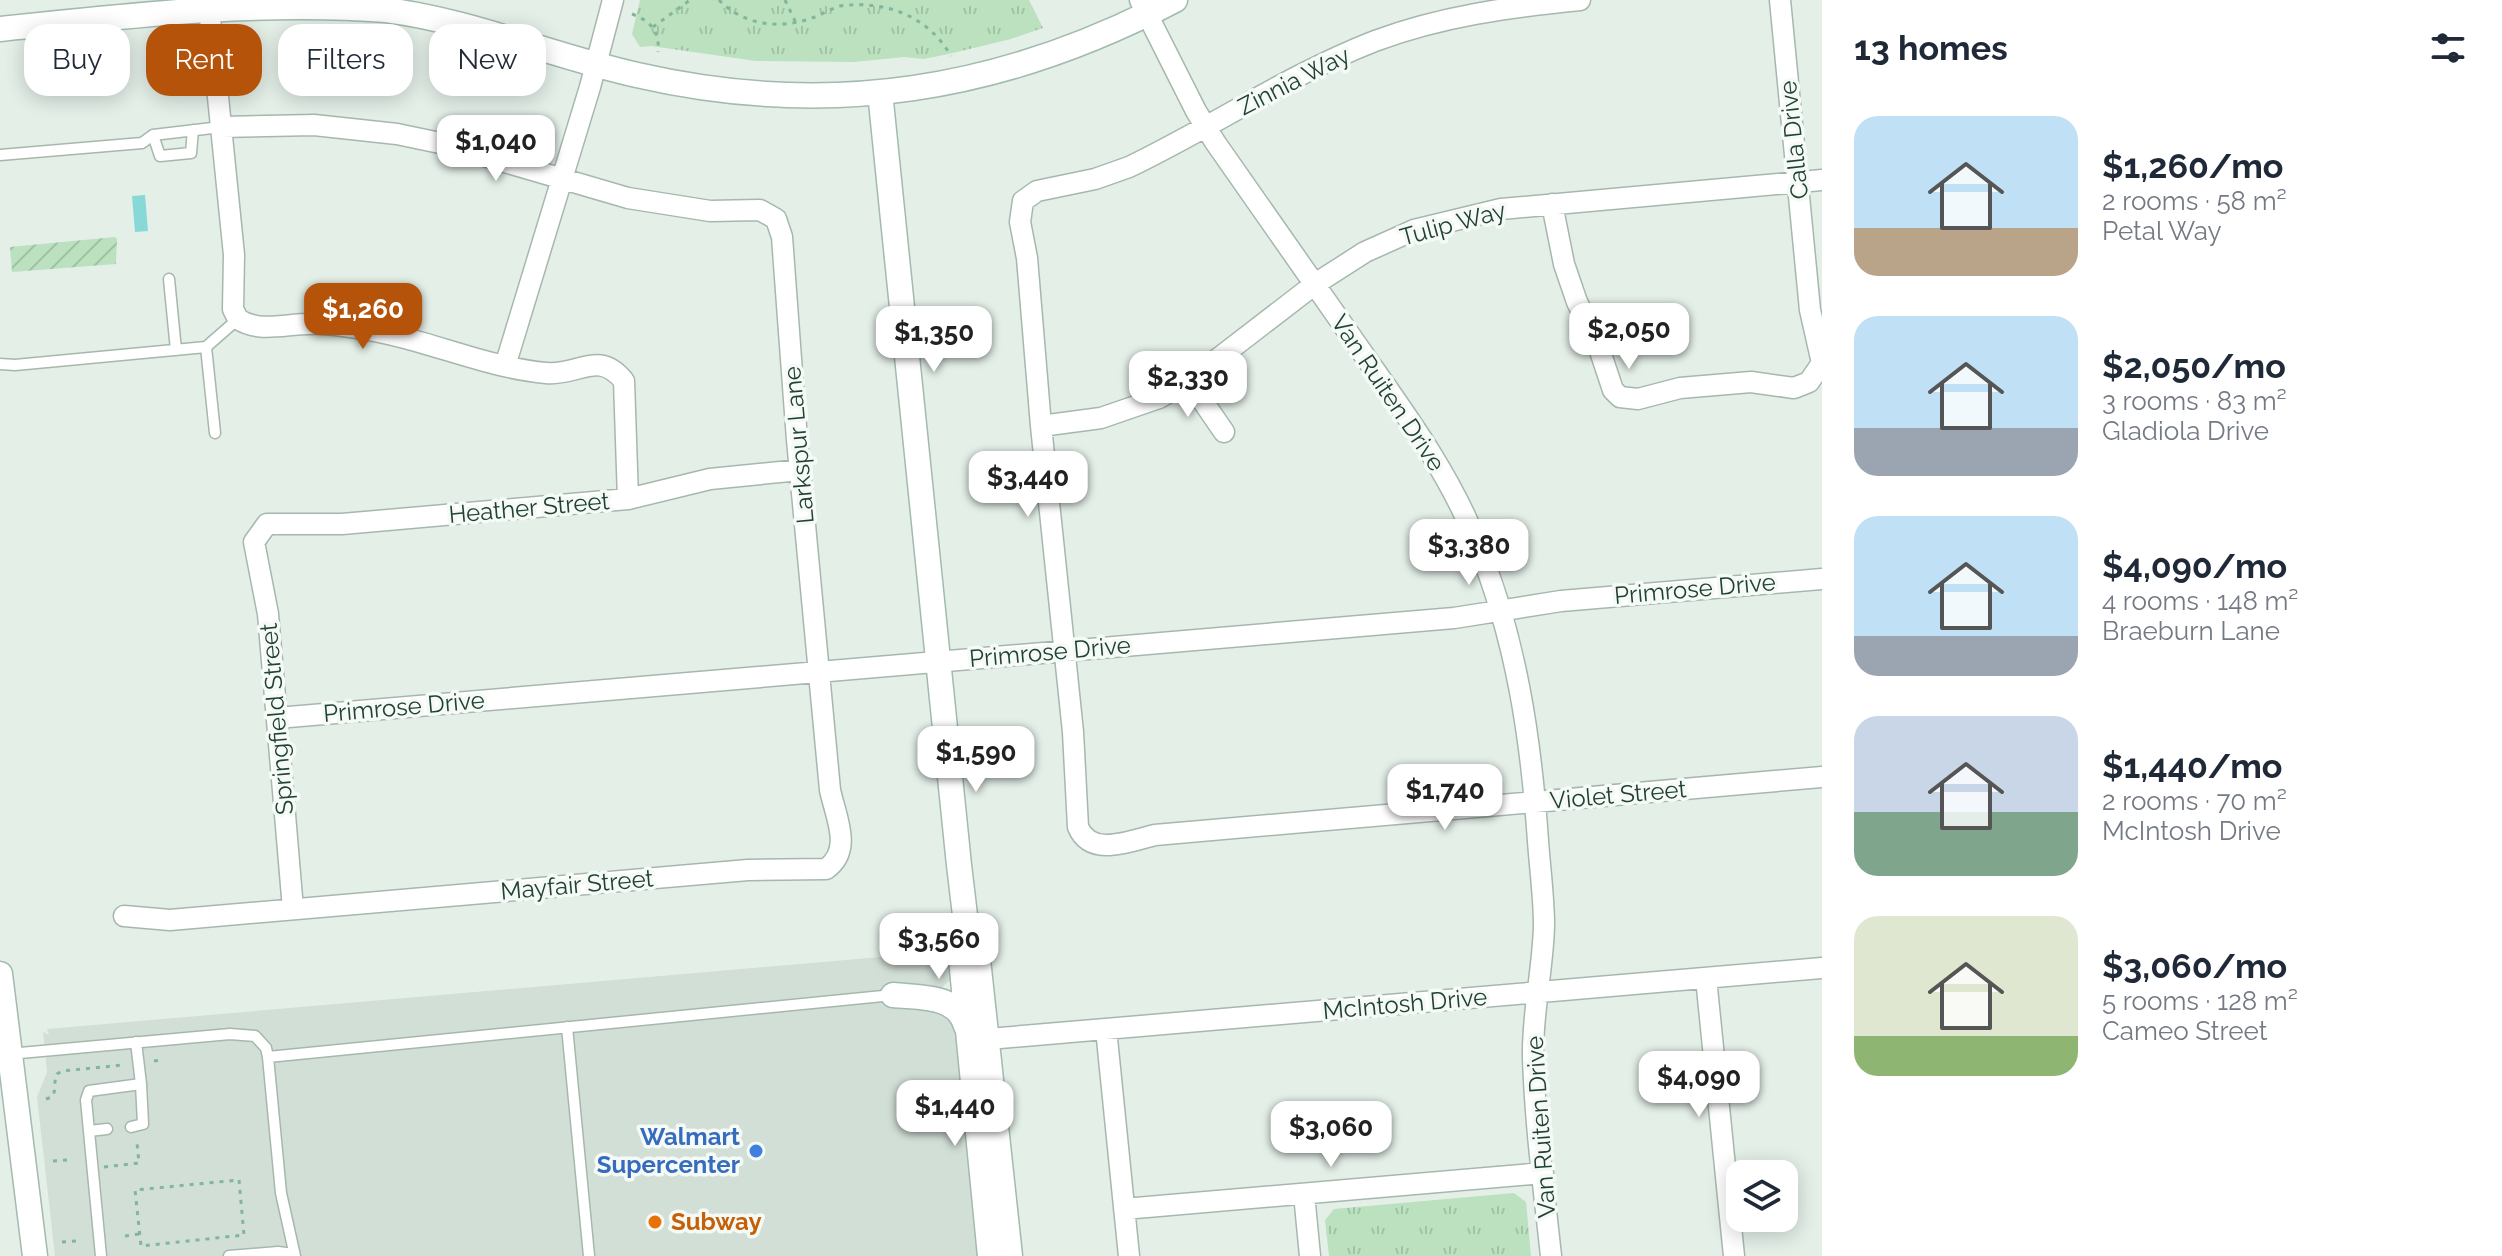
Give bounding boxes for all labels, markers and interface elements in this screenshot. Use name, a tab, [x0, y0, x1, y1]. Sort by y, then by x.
chip: Buy	[24, 24, 130, 96]
chip: Rent	[146, 24, 262, 96]
chip: Filters	[278, 24, 413, 96]
chip: New	[429, 24, 546, 96]
icon: filters	[2426, 26, 2470, 70]
text: 13 homes	[1854, 28, 2008, 68]
street label: Zinnia Way	[1233, 40, 1354, 121]
street label: Calla Drive	[1773, 79, 1814, 201]
pin: $1,040	[431, 115, 561, 183]
text: $1,040	[455, 126, 537, 156]
text: $1,260/mo	[2102, 146, 2283, 186]
icon: home	[1918, 148, 2014, 244]
text: 2 rooms · 58 m²	[2102, 186, 2287, 216]
street label: Tulip Way	[1397, 195, 1509, 252]
text: Petal Way	[2102, 216, 2222, 246]
pin: $1,260	[298, 283, 428, 351]
text: $1,260	[322, 294, 404, 324]
pin: $2,050	[1564, 303, 1694, 371]
pin: $1,350	[869, 306, 999, 374]
street label: Van Ruiten Drive	[1325, 309, 1451, 476]
text: $2,050	[1587, 314, 1671, 344]
text: $1,350	[894, 317, 974, 347]
text: $2,050/mo	[2102, 346, 2286, 386]
icon: home	[1918, 348, 2014, 444]
pin: $2,330	[1123, 351, 1253, 419]
text: $2,330	[1147, 362, 1229, 392]
street label: Larkspur Lane	[777, 365, 820, 525]
text: 3 rooms · 83 m²	[2102, 386, 2287, 416]
text: Gladiola Drive	[2102, 416, 2269, 446]
pin: $3,440	[963, 451, 1093, 519]
text: $3,440	[987, 462, 1069, 492]
street label: Heather Street	[447, 486, 611, 529]
pin: $3,380	[1404, 519, 1534, 587]
text: $3,380	[1427, 530, 1511, 560]
text: $4,090/mo	[2102, 546, 2287, 586]
icon: home	[1918, 548, 2014, 644]
street label: Primrose Drive	[1613, 567, 1777, 610]
text: 4 rooms · 148 m²	[2102, 586, 2298, 616]
text: Braeburn Lane	[2102, 616, 2280, 646]
street label: Springfield Street	[254, 622, 299, 816]
street label: Primrose Drive	[968, 630, 1132, 673]
street label: Primrose Drive	[322, 685, 486, 728]
pin: $1,590	[911, 726, 1041, 794]
text: $1,590	[935, 737, 1017, 767]
text: $1,440/mo	[2102, 746, 2282, 786]
icon: home	[1918, 748, 2014, 844]
pin: $1,740	[1380, 764, 1510, 832]
street label: Violet Street	[1548, 774, 1687, 815]
text: $1,740	[1405, 775, 1485, 805]
text: 2 rooms · 70 m²	[2102, 786, 2287, 816]
text: McIntosh Drive	[2102, 816, 2281, 846]
street label: Mayfair Street	[499, 863, 655, 906]
pin: $3,560	[874, 913, 1004, 981]
text: $3,560	[897, 924, 981, 954]
text: $3,060/mo	[2102, 946, 2287, 986]
icon: home	[1918, 948, 2014, 1044]
street label: McIntosh Drive	[1322, 982, 1488, 1025]
text: 5 rooms · 128 m²	[2102, 986, 2298, 1016]
text: Cameo Street	[2102, 1016, 2267, 1046]
street label: Van Ruiten Drive	[1520, 1035, 1561, 1219]
pin: $4,090	[1634, 1051, 1764, 1119]
text: $4,090	[1657, 1062, 1741, 1092]
pin: $1,440	[890, 1080, 1020, 1148]
text: $1,440	[914, 1091, 996, 1121]
pin: $3,060	[1266, 1101, 1396, 1169]
text: $3,060	[1289, 1112, 1373, 1142]
place label: Walmart Supercenter	[597, 1122, 740, 1179]
marker: Walmart Supercenter	[747, 1142, 765, 1160]
map controls	[1726, 1160, 1798, 1232]
button: layers	[1726, 1160, 1798, 1232]
place label: Subway	[671, 1207, 762, 1236]
marker: Subway	[646, 1213, 664, 1231]

